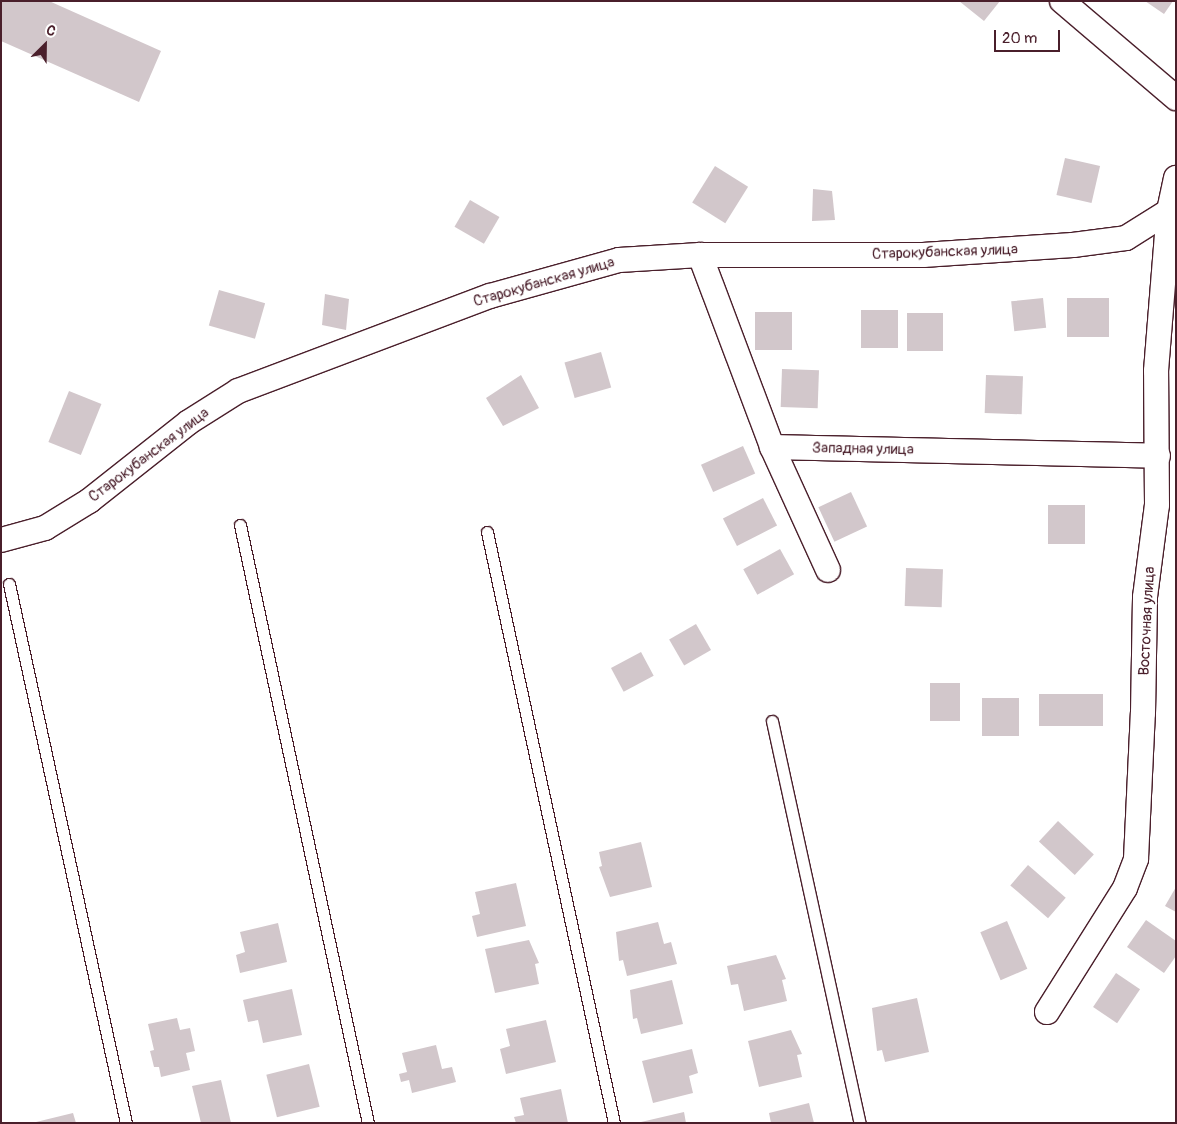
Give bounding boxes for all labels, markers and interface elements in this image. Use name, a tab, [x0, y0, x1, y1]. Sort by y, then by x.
north arrow	[20, 20, 70, 70]
scale bar	[997, 20, 1063, 52]
text: С	[44, 21, 58, 40]
text: 20 m	[1002, 29, 1037, 48]
street label: Старокубанская улица	[872, 240, 1018, 264]
street label: Старокубанская улица	[471, 253, 617, 311]
street label: Старокубанская улица	[85, 404, 213, 506]
street label: Западная улица	[812, 439, 914, 459]
street label: Восточная улица	[1135, 566, 1159, 676]

